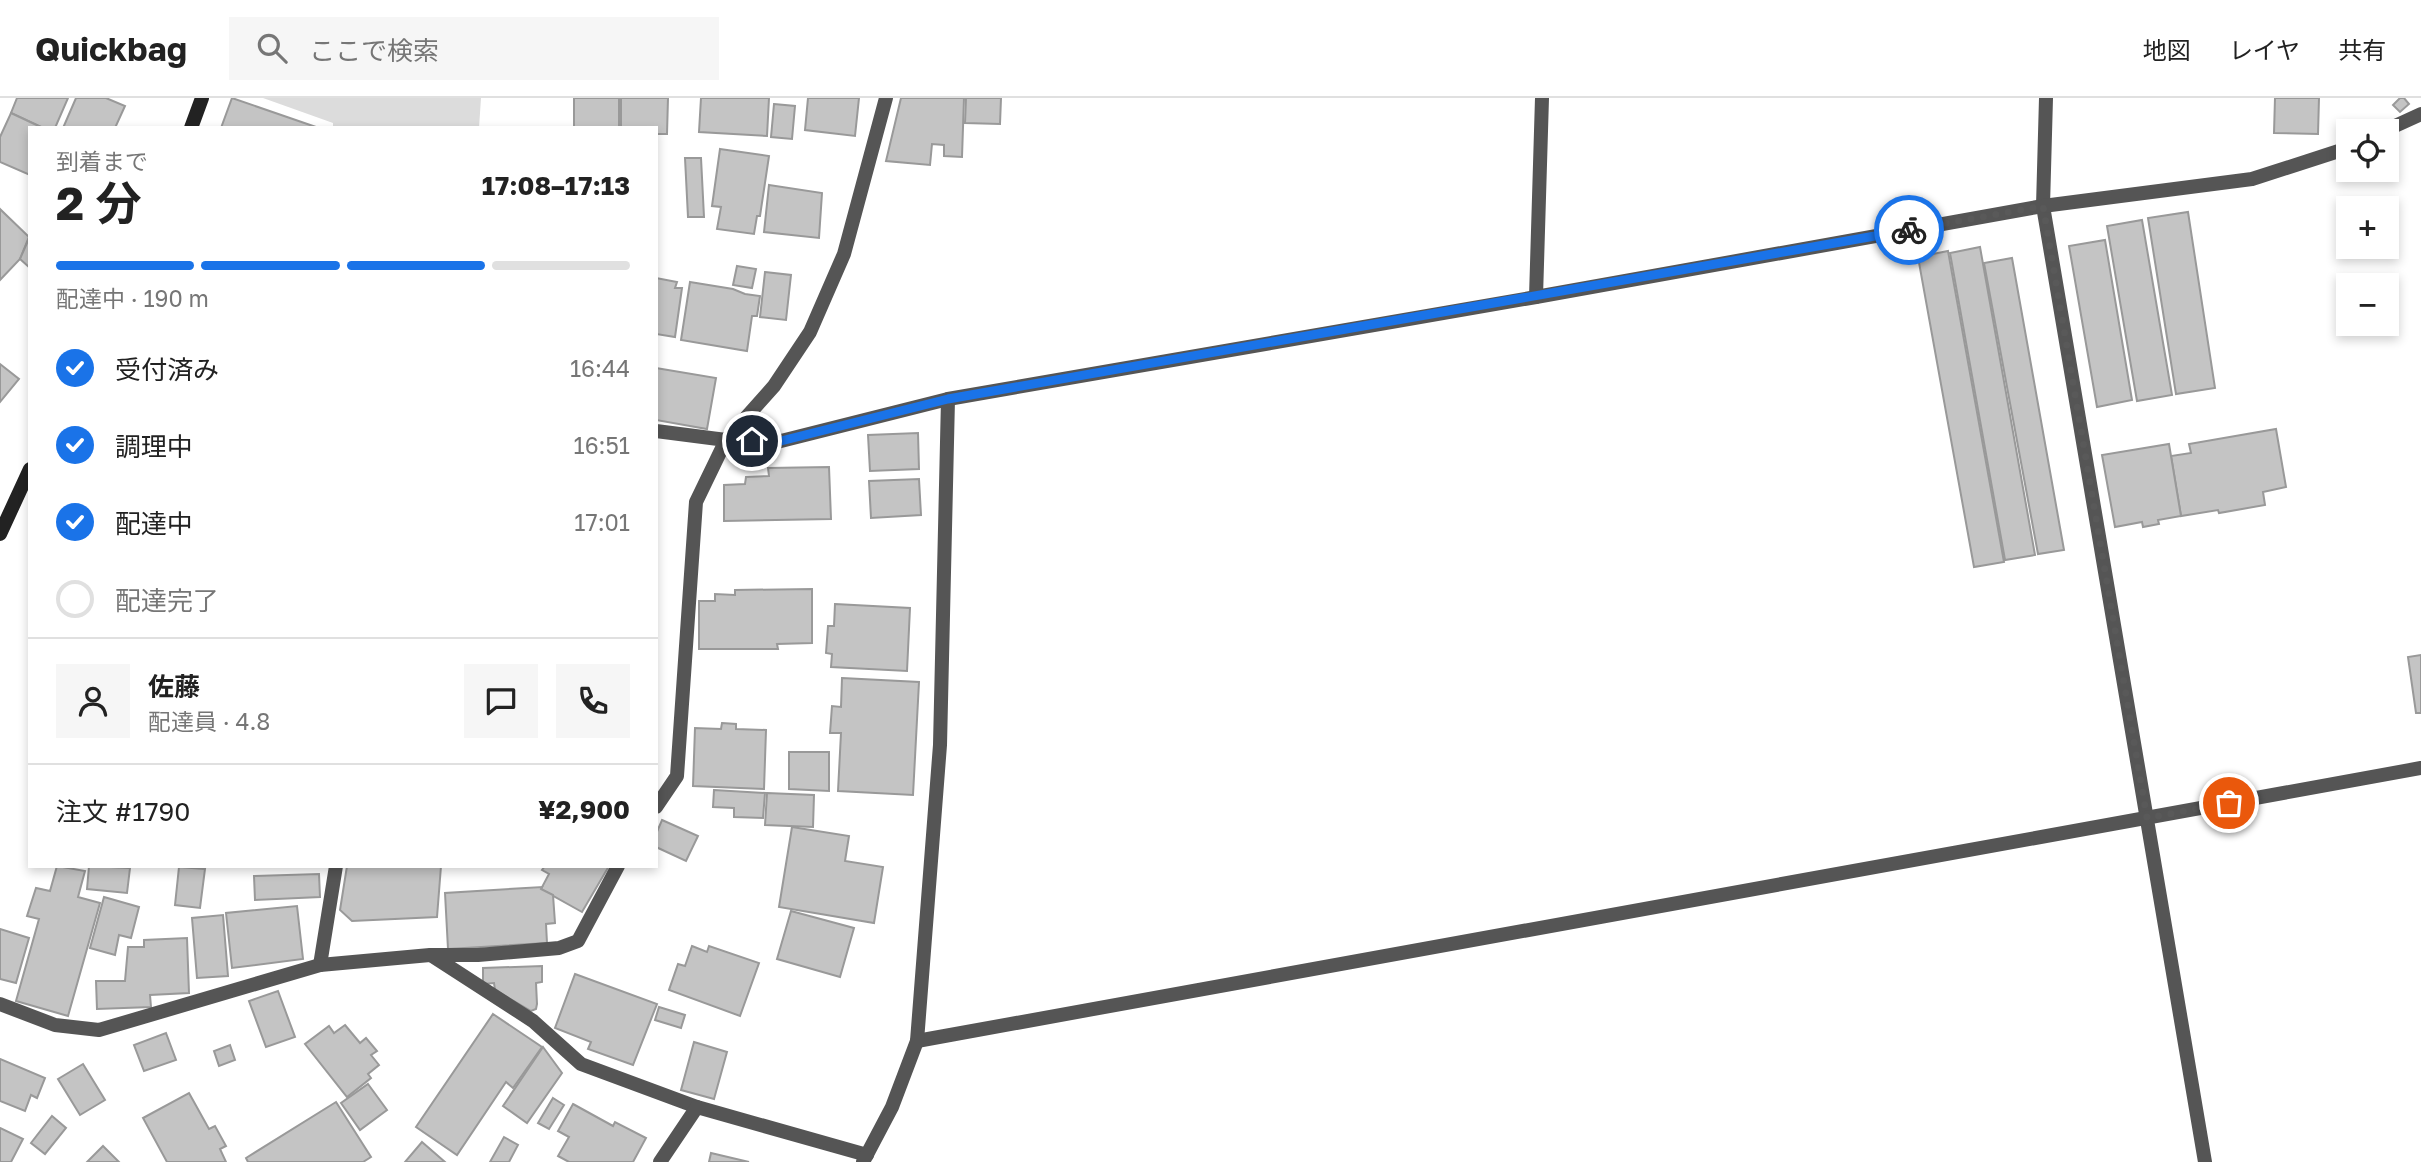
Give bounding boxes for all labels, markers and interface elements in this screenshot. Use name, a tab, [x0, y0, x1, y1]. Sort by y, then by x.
search box	[229, 17, 719, 80]
text: Quickbag	[35, 29, 187, 68]
icon: search	[253, 29, 291, 67]
text: ここで検索	[309, 35, 439, 66]
text: 地図	[2143, 35, 2191, 64]
text: レイヤ	[2229, 35, 2300, 64]
text: 共有	[2338, 35, 2386, 64]
map controls	[2336, 119, 2399, 336]
button: locate	[2336, 119, 2399, 182]
text: 到着まで	[56, 147, 148, 175]
text: 17:08–17:13	[482, 170, 630, 201]
text: 2 分	[56, 175, 142, 230]
courier	[1874, 195, 1944, 265]
button: +	[2336, 196, 2399, 259]
icon: bike	[1890, 211, 1928, 249]
button: −	[2336, 273, 2399, 336]
text: 配達中 · 190 m	[56, 284, 209, 312]
icon: check	[56, 349, 94, 387]
text: 受付済み	[115, 354, 219, 385]
text: 16:44	[570, 354, 630, 382]
pin	[722, 411, 782, 471]
icon: home	[733, 422, 771, 460]
icon: check	[56, 426, 94, 464]
text: 調理中	[115, 431, 193, 462]
text: 16:51	[574, 431, 630, 459]
icon: check	[56, 503, 94, 541]
text: 配達中	[115, 508, 193, 539]
text: 17:01	[574, 508, 630, 536]
text: 配達完了	[115, 585, 219, 616]
button: person	[56, 664, 130, 738]
button: chat	[464, 664, 538, 738]
button: phone	[556, 664, 630, 738]
text: 佐藤	[148, 671, 200, 702]
text: 配達員 · 4.8	[148, 707, 270, 735]
pin	[2199, 773, 2259, 833]
icon: bag	[2210, 784, 2248, 822]
text: ¥2,900	[538, 794, 630, 825]
text: 注文 #1790	[56, 796, 190, 827]

